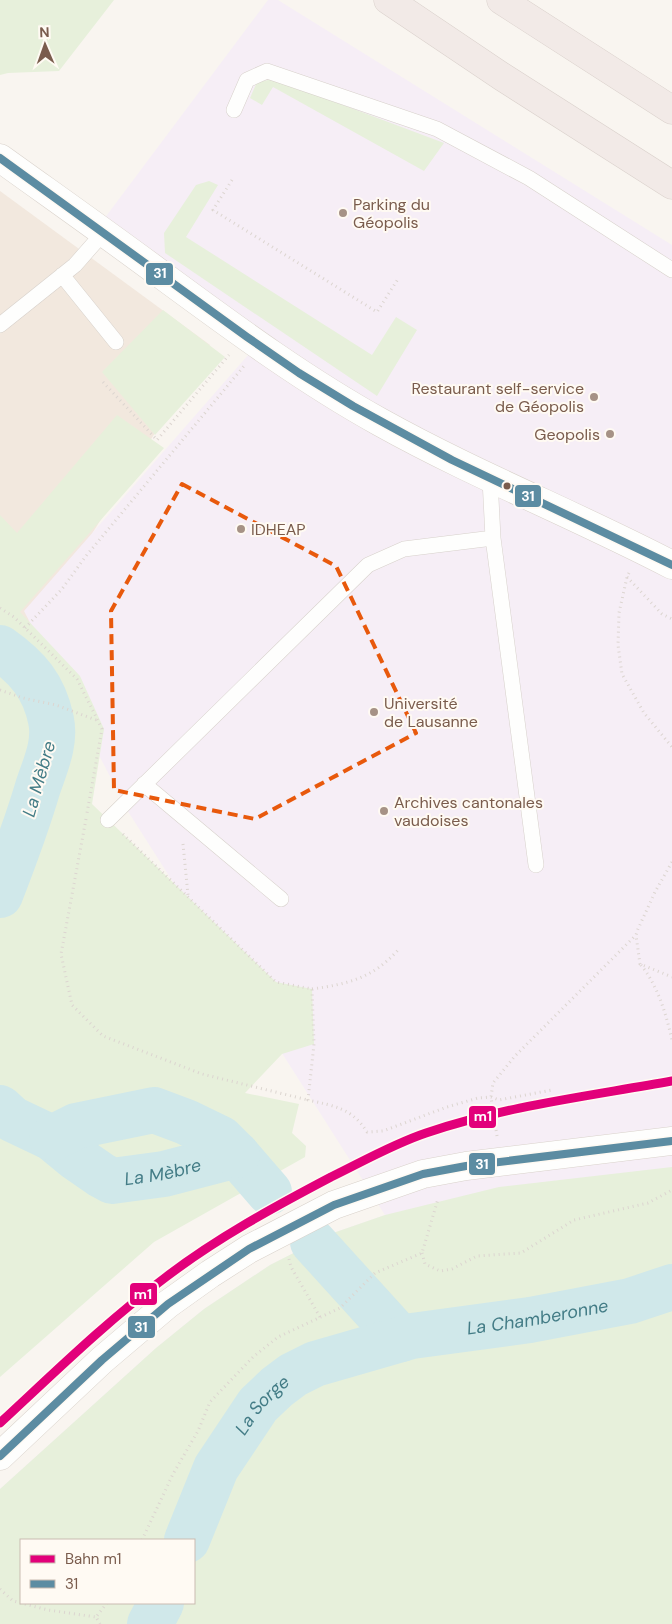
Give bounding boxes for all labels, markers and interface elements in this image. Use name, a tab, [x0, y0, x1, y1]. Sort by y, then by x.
north arrow	[20, 20, 70, 70]
text: N	[39, 23, 50, 41]
place label: Parking du Géopolis	[353, 194, 430, 233]
marker: Parking du Géopolis	[337, 207, 349, 219]
line badge: 31	[145, 262, 174, 286]
text: 31	[153, 264, 167, 282]
place label: Restaurant self-service de Géopolis	[411, 378, 584, 417]
marker: Restaurant self-service de Géopolis	[588, 391, 600, 403]
place label: Geopolis	[534, 424, 600, 445]
marker: Geopolis	[604, 428, 616, 440]
unlabelled marker	[502, 481, 512, 491]
line badge: 31	[514, 484, 542, 508]
text: 31	[521, 487, 535, 505]
place label: IDHEAP	[251, 519, 306, 540]
marker: IDHEAP	[235, 523, 247, 535]
place label: Université de Lausanne	[384, 693, 478, 732]
marker: Université de Lausanne	[368, 706, 380, 718]
water label: La Mèbre	[17, 738, 61, 820]
place label: Archives cantonales vaudoises	[394, 792, 543, 831]
marker: Archives cantonales vaudoises	[378, 805, 390, 817]
line badge: m1	[468, 1105, 497, 1129]
text: m1	[474, 1107, 492, 1125]
line badge: 31	[468, 1152, 496, 1176]
water label: La Mèbre	[123, 1153, 204, 1191]
text: 31	[475, 1155, 489, 1173]
line badge: m1	[129, 1282, 158, 1306]
text: m1	[134, 1285, 152, 1303]
water label: La Chamberonne	[465, 1293, 610, 1340]
line badge: 31	[127, 1315, 156, 1339]
text: 31	[134, 1318, 148, 1336]
water label: La Sorge	[229, 1370, 294, 1440]
legend	[20, 1539, 195, 1604]
text: Bahn m1	[65, 1549, 121, 1569]
text: 31	[65, 1574, 78, 1594]

